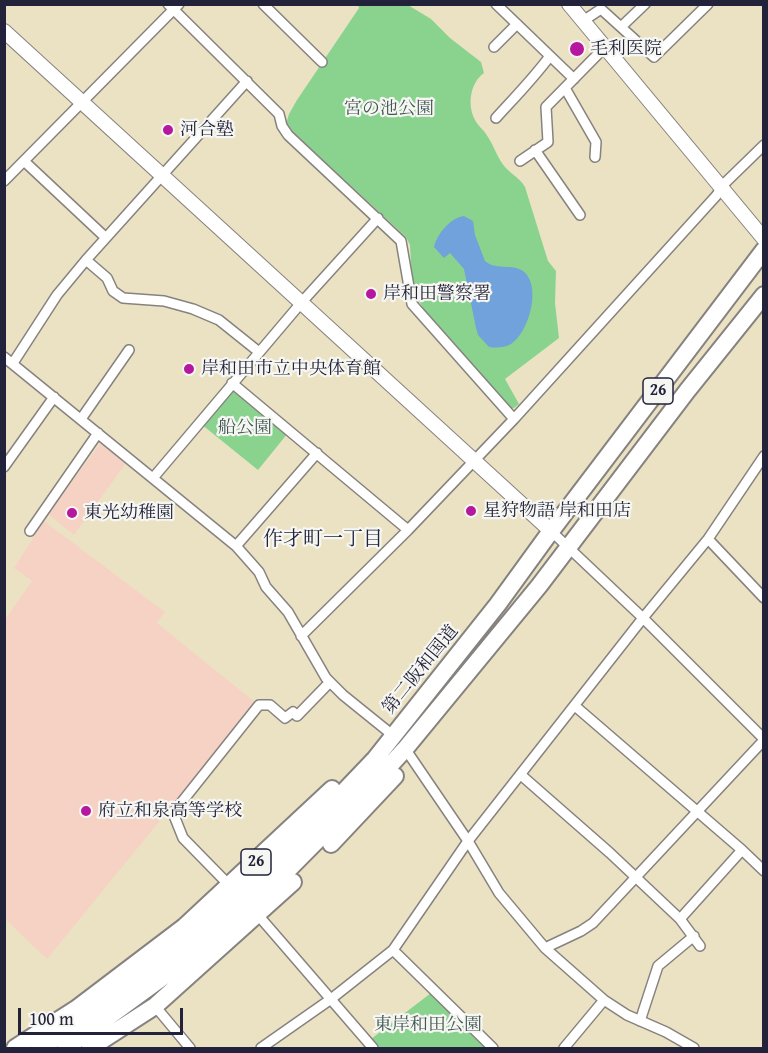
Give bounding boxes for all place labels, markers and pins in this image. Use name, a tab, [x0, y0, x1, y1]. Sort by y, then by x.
place label: 毛利医院	[590, 38, 662, 60]
marker: 毛利医院	[568, 40, 586, 58]
place label: 河合塾	[180, 119, 234, 141]
marker: 河合塾	[161, 123, 175, 137]
place label: 岸和田警察署	[383, 283, 491, 305]
marker: 岸和田警察署	[364, 287, 378, 301]
place label: 岸和田市立中央体育館	[201, 358, 381, 380]
marker: 岸和田市立中央体育館	[182, 362, 196, 376]
place label: 星狩物語 岸和田店	[483, 500, 631, 522]
place label: 東光幼稚園	[84, 502, 174, 524]
marker: 星狩物語 岸和田店	[464, 504, 478, 518]
marker: 東光幼稚園	[65, 506, 79, 520]
place label: 府立和泉高等学校	[98, 800, 242, 822]
marker: 府立和泉高等学校	[79, 804, 93, 818]

